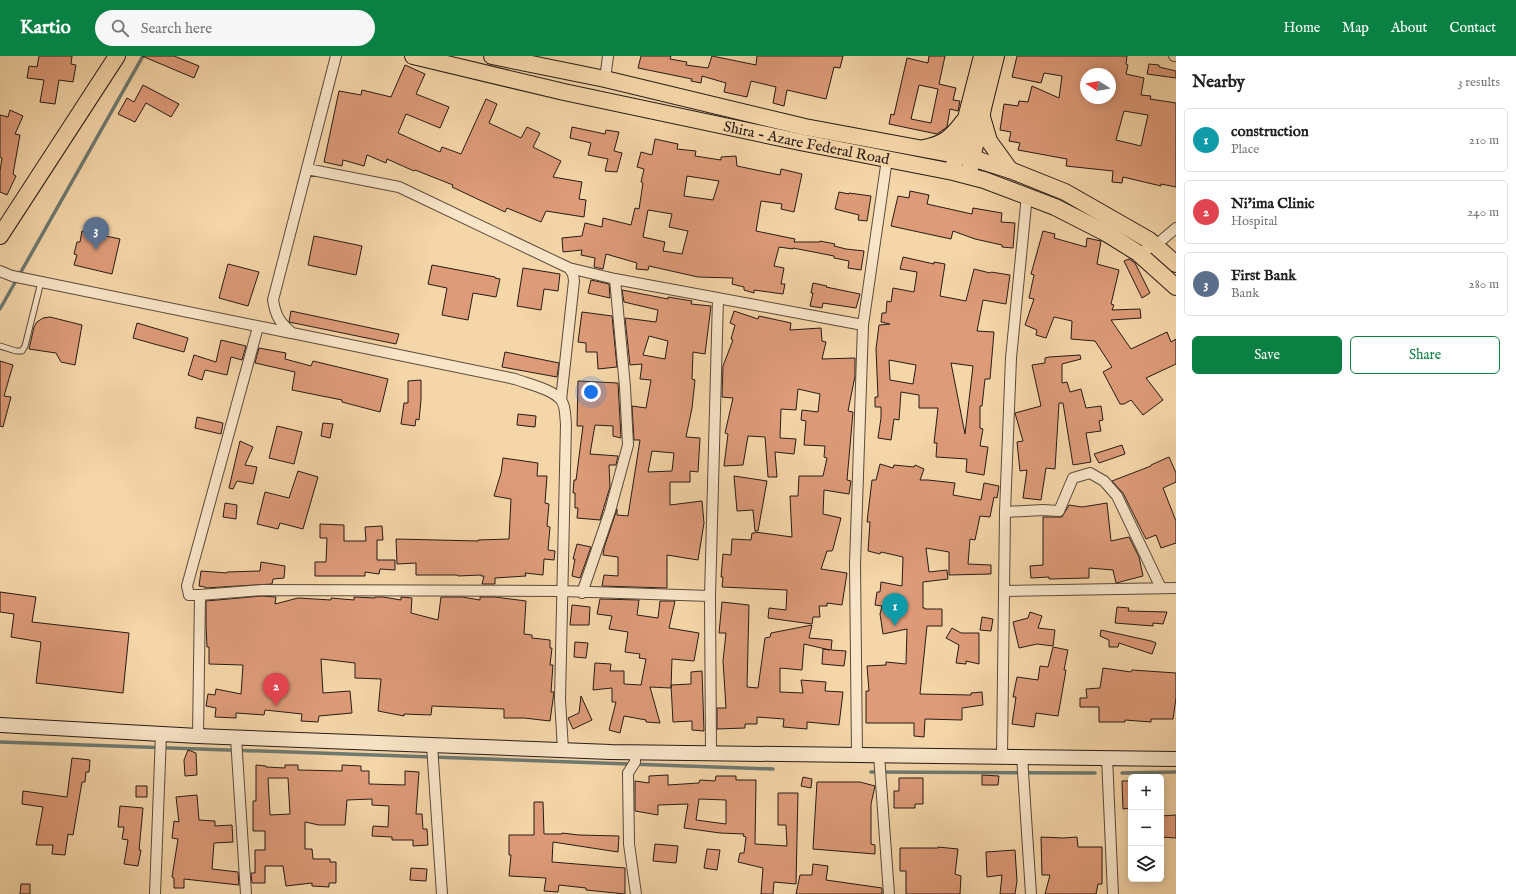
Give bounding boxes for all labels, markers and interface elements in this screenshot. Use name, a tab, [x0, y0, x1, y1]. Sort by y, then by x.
search box	[95, 10, 375, 46]
text: Kartio	[20, 16, 71, 40]
icon: search	[109, 17, 131, 39]
text: Search here	[141, 19, 212, 38]
text: Home	[1284, 19, 1320, 37]
text: Map	[1342, 19, 1369, 37]
text: About	[1391, 19, 1427, 37]
text: Contact	[1449, 19, 1496, 37]
north arrow	[1080, 68, 1116, 104]
text: Nearby	[1192, 72, 1245, 93]
text: 3 results	[1458, 74, 1500, 91]
street label: Shira - Azare Federal Road	[722, 117, 892, 169]
text: construction	[1231, 122, 1309, 141]
text: 1	[1204, 132, 1208, 149]
text: 210 m	[1469, 132, 1499, 149]
text: Place	[1231, 141, 1259, 158]
text: Ni'ima Clinic	[1231, 194, 1315, 213]
text: 2	[1203, 204, 1209, 221]
text: 240 m	[1467, 204, 1499, 221]
text: Hospital	[1231, 213, 1278, 230]
pin: 3	[83, 217, 109, 250]
text: First Bank	[1231, 266, 1296, 285]
text: 3	[1204, 276, 1208, 293]
text: 280 m	[1469, 276, 1499, 293]
text: Bank	[1231, 285, 1259, 302]
button: Save	[1192, 336, 1342, 374]
button: Share	[1350, 336, 1500, 374]
your location	[581, 382, 601, 402]
pin: 1	[882, 593, 908, 626]
pin: 2	[263, 673, 289, 706]
map controls	[1128, 774, 1164, 882]
button: +	[1128, 774, 1164, 810]
button: −	[1128, 810, 1164, 846]
button: layers	[1128, 846, 1164, 882]

